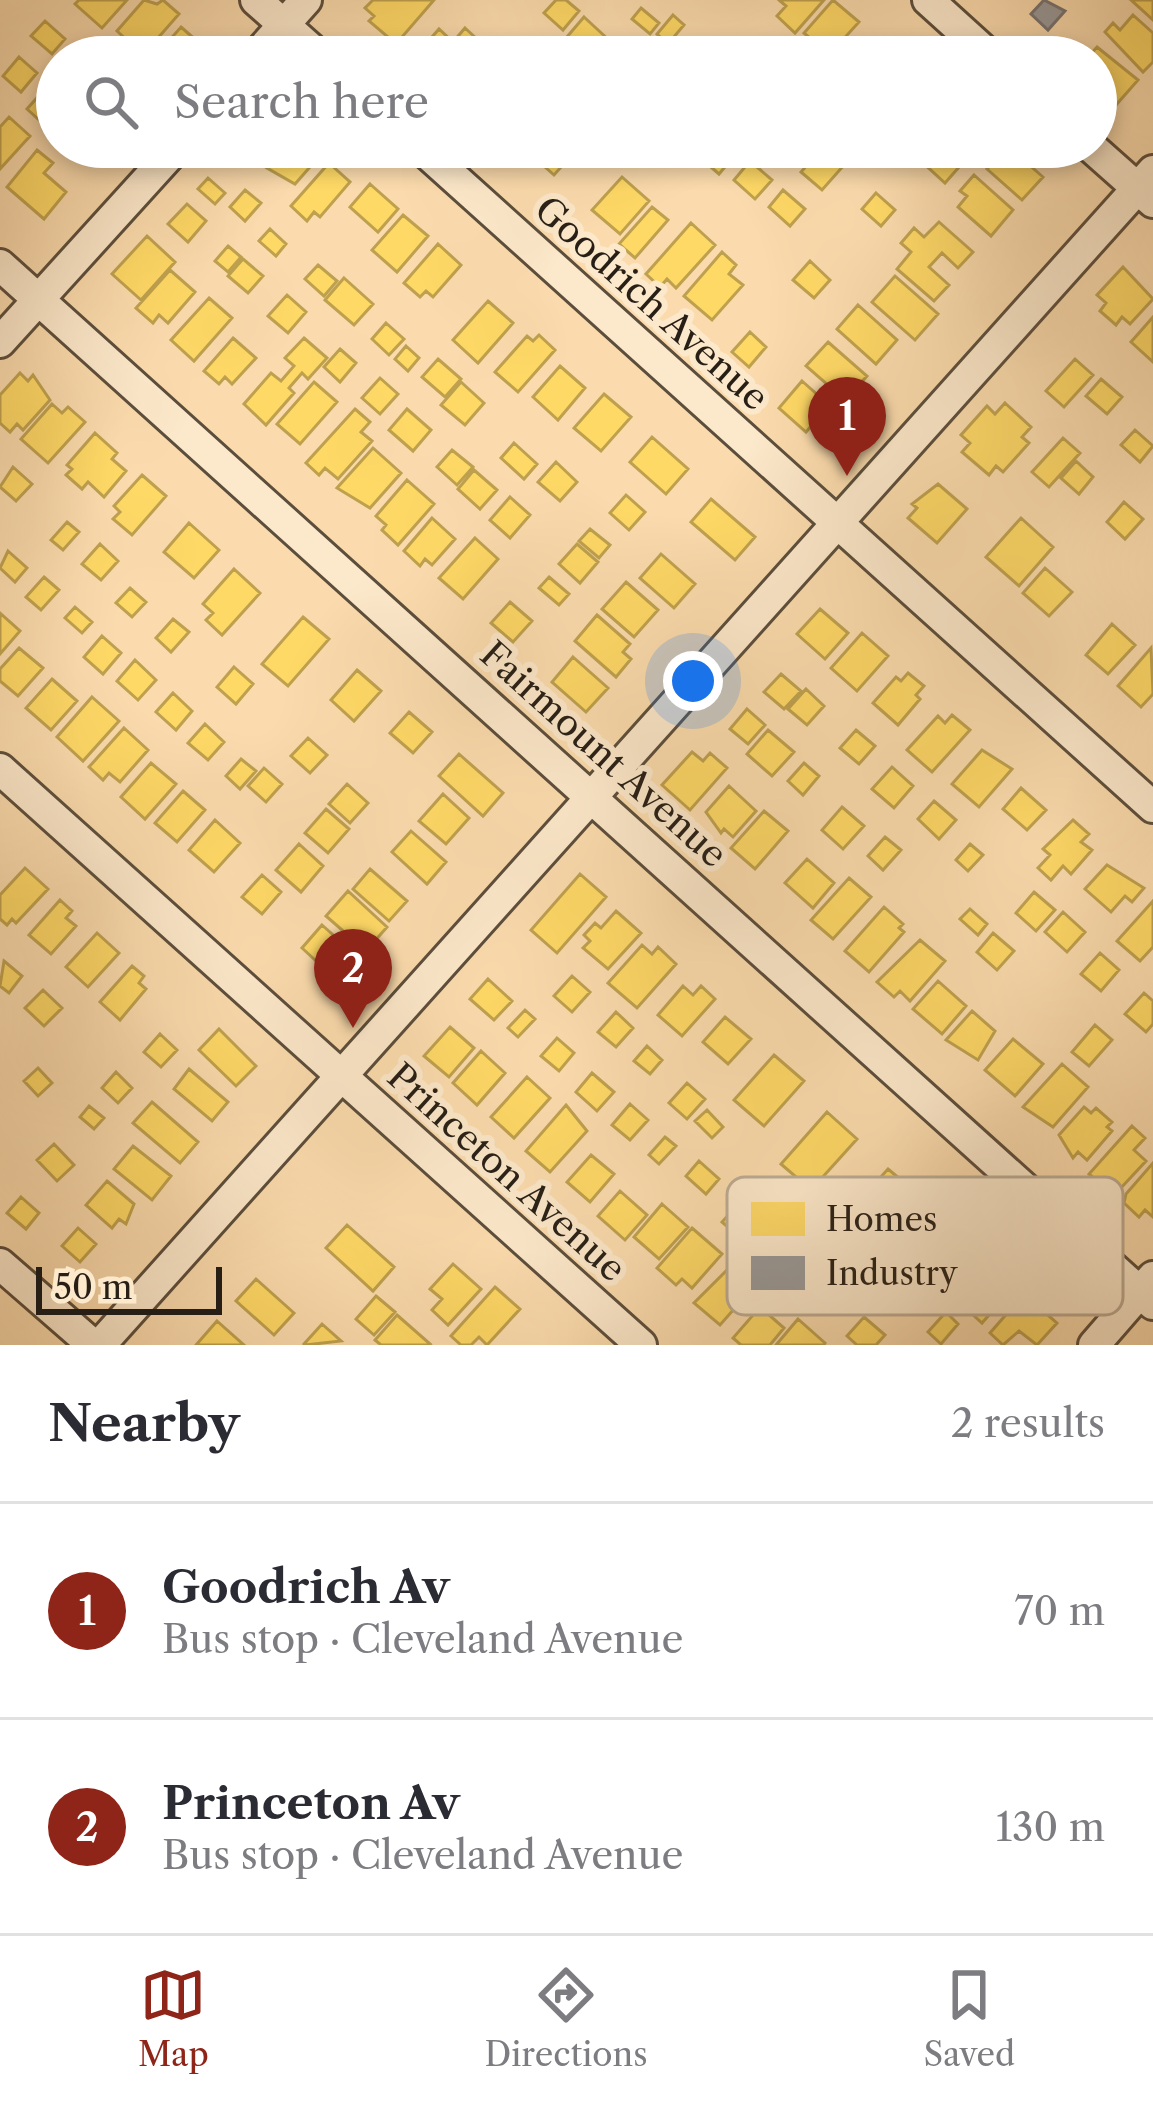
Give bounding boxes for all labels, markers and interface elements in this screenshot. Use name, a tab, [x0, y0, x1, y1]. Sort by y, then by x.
search box	[36, 36, 1117, 168]
icon: search	[78, 69, 144, 135]
text: Search here	[174, 74, 429, 130]
street label: Goodrich Avenue	[526, 187, 778, 419]
pin: 1	[808, 377, 886, 476]
street label: Fairmount Avenue	[472, 632, 736, 876]
your location	[663, 651, 723, 711]
pin: 2	[314, 929, 392, 1028]
street label: Princeton Avenue	[379, 1054, 635, 1290]
legend	[727, 1177, 1123, 1315]
text: Homes	[826, 1199, 937, 1240]
text: Industry	[826, 1253, 958, 1294]
scale bar	[36, 1261, 222, 1314]
text: 50 m	[54, 1267, 132, 1308]
text: Nearby	[48, 1392, 240, 1454]
text: 2 results	[951, 1399, 1105, 1447]
text: Goodrich Av	[162, 1559, 450, 1615]
text: 1	[78, 1587, 96, 1635]
text: 70 m	[1014, 1587, 1105, 1635]
text: Bus stop · Cleveland Avenue	[162, 1615, 683, 1663]
text: Princeton Av	[162, 1775, 460, 1831]
text: 2	[75, 1803, 99, 1851]
text: 130 m	[996, 1803, 1105, 1851]
text: Bus stop · Cleveland Avenue	[162, 1831, 683, 1879]
tab: Map	[138, 1962, 209, 2075]
tab: Directions	[485, 1962, 648, 2075]
tab: Saved	[923, 1962, 1015, 2075]

